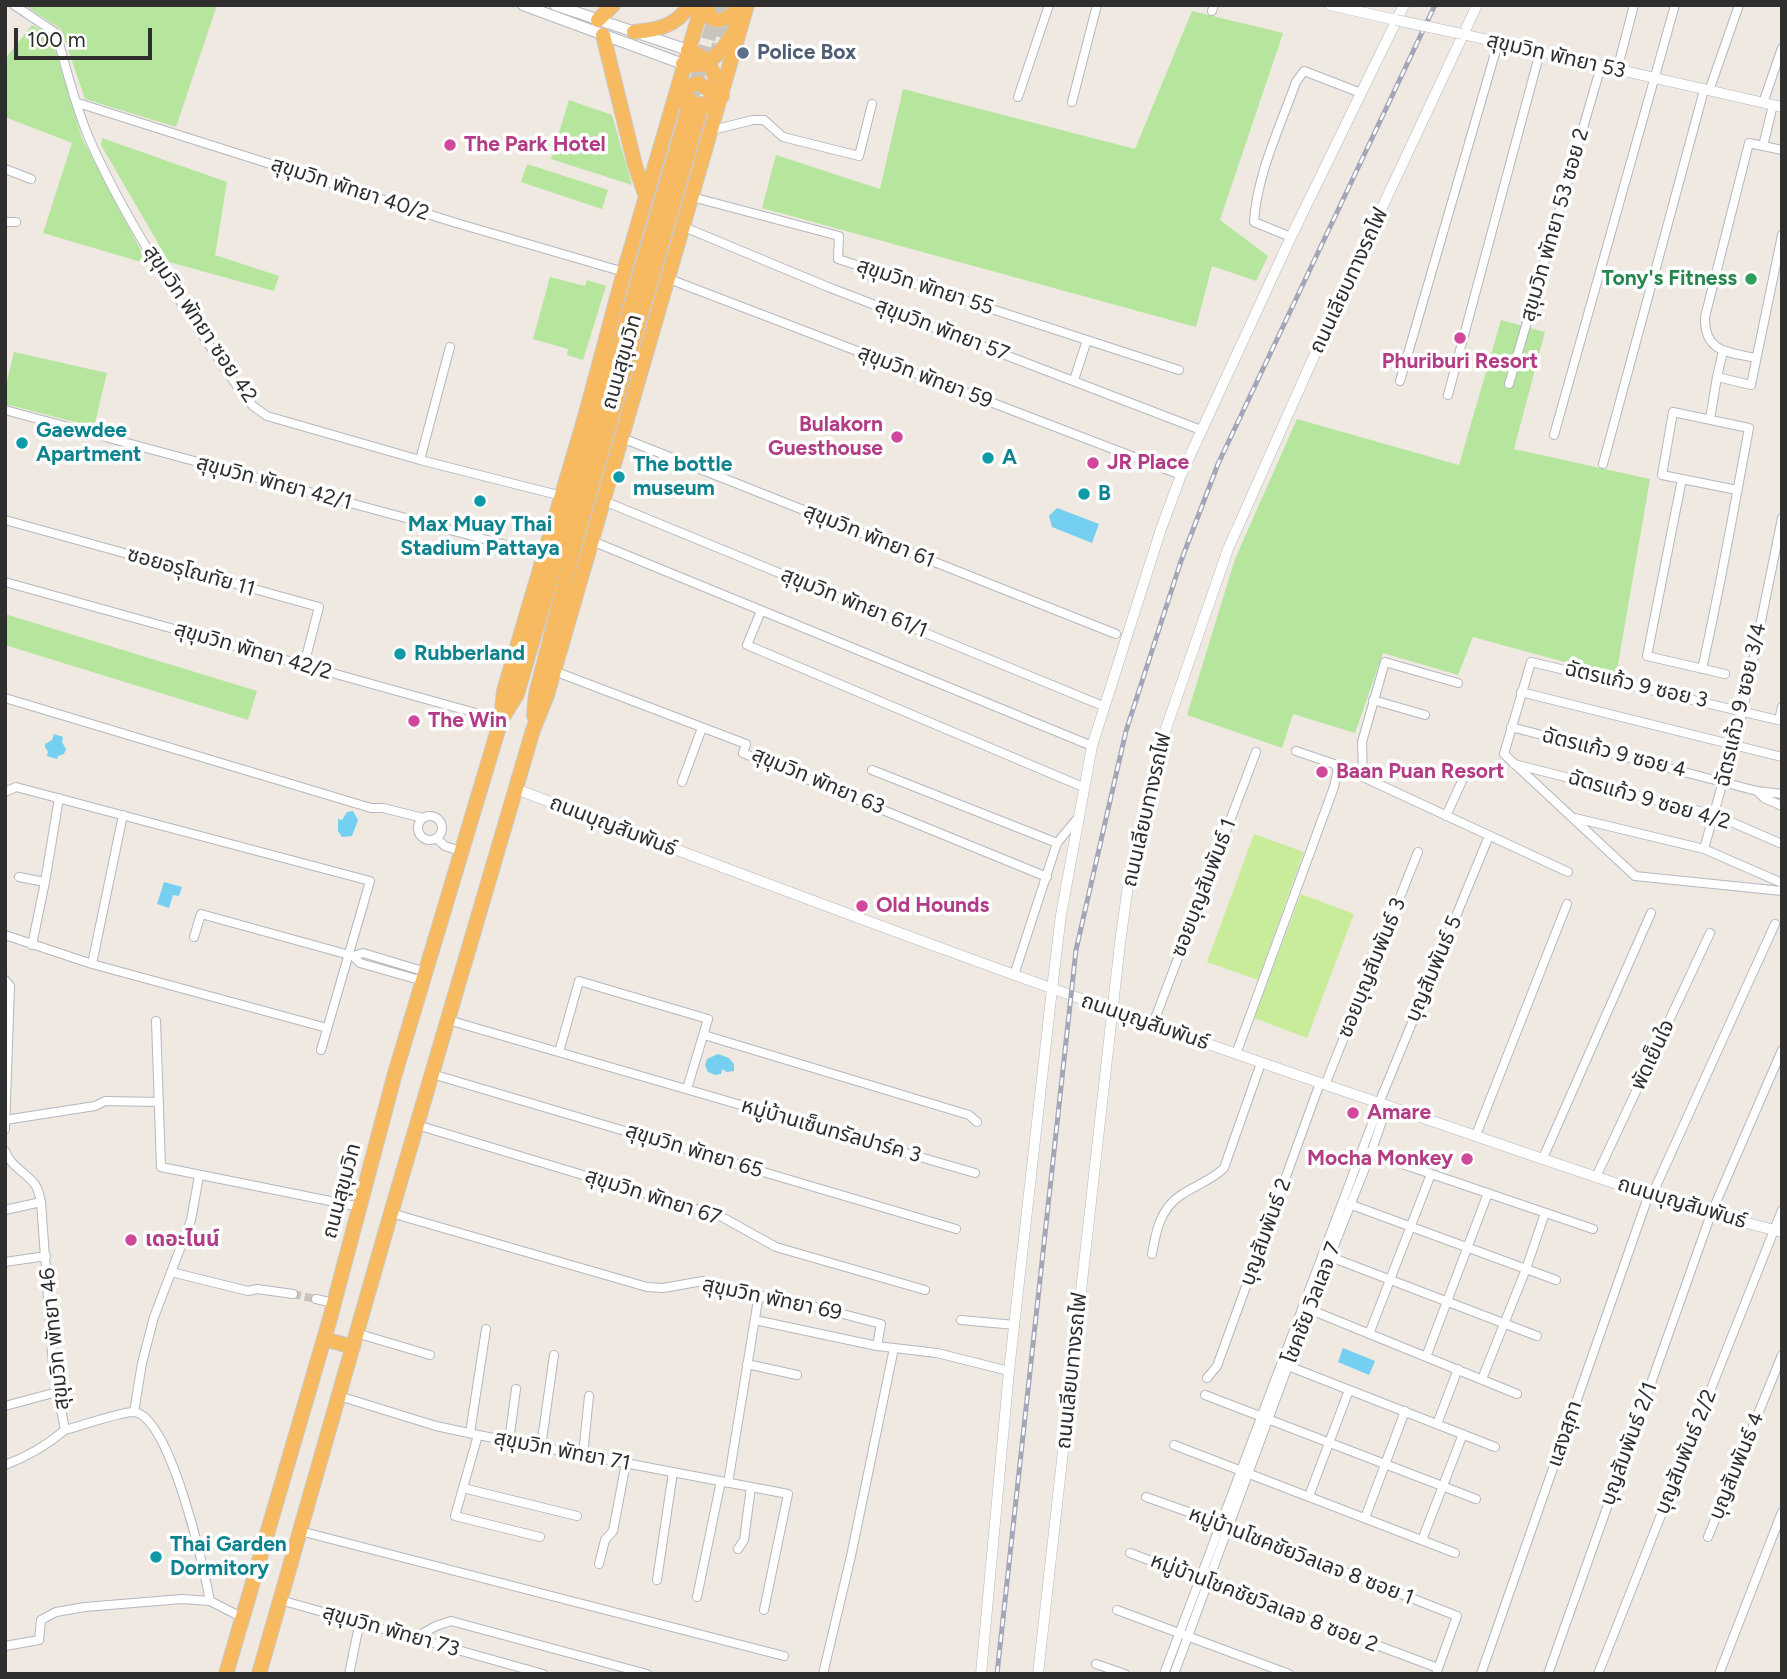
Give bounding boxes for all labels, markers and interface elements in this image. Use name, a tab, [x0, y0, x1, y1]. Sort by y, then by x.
scale bar	[18, 14, 156, 58]
text: 100 m	[27, 27, 86, 52]
street label: สุขุมวิท พัทยา 53	[1484, 28, 1628, 84]
place label: Police Box	[757, 40, 856, 66]
marker: Police Box	[735, 45, 751, 61]
street label: สุขุมวิท พัทยา 53 ซอย 2	[1515, 125, 1595, 325]
place label: The Park Hotel	[464, 132, 606, 158]
marker: The Park Hotel	[442, 137, 458, 153]
street label: สุขุมวิท พัทยา 40/2	[268, 152, 432, 226]
street label: ถนนเลียบทางรถไฟ	[1304, 204, 1394, 358]
street label: สุขุมวิท พัทยา ซอย 42	[138, 240, 262, 408]
street label: สุขุมวิท พัทยา 55	[853, 253, 997, 321]
place label: Tony's Fitness	[1602, 266, 1737, 292]
marker: Tony's Fitness	[1743, 271, 1759, 287]
street label: สุขุมวิท พัทยา 57	[871, 293, 1013, 367]
street label: ถนนสุขุมวิท	[596, 311, 648, 413]
marker: Phuriburi Resort	[1452, 330, 1468, 346]
street label: สุขุมวิท พัทยา 59	[854, 340, 996, 414]
place label: Phuriburi Resort	[1382, 349, 1538, 375]
place label: Bulakorn Guesthouse	[768, 412, 883, 462]
place label: Gaewdee Apartment	[36, 418, 142, 468]
marker: Bulakorn Guesthouse	[889, 429, 905, 445]
marker: Gaewdee Apartment	[14, 435, 30, 451]
place label: A	[1002, 445, 1017, 471]
street label: สุขุมวิท พัทยา 42/1	[194, 450, 354, 516]
marker: A	[980, 450, 996, 466]
place label: JR Place	[1107, 450, 1189, 476]
place label: The bottle museum	[633, 452, 732, 502]
marker: JR Place	[1085, 455, 1101, 471]
marker: The bottle museum	[611, 469, 627, 485]
place label: B	[1098, 481, 1111, 507]
marker: B	[1076, 486, 1092, 502]
marker: Max Muay Thai Stadium Pattaya	[472, 493, 488, 509]
street label: สุขุมวิท พัทยา 61	[800, 498, 938, 574]
place label: Max Muay Thai Stadium Pattaya	[400, 512, 560, 562]
street label: ซอยอรุโณทัย 11	[124, 542, 258, 602]
street label: สุขุมวิท พัทยา 61/1	[777, 562, 931, 644]
street label: สุขุมวิท พัทยา 42/2	[171, 616, 335, 686]
street label: ฉัตรแก้ว 9 ซอย 3/4	[1710, 621, 1772, 789]
place label: Rubberland	[414, 641, 525, 667]
marker: Rubberland	[392, 646, 408, 662]
street label: ฉัตรแก้ว 9 ซอย 3	[1562, 656, 1710, 714]
place label: The Win	[428, 708, 507, 734]
marker: The Win	[406, 713, 422, 729]
street label: ฉัตรแก้ว 9 ซอย 4	[1539, 723, 1689, 783]
street label: ถนนเลียบทางรถไฟ	[1117, 731, 1177, 889]
street label: สุขุมวิท พัทยา 63	[748, 742, 888, 820]
place label: Baan Puan Resort	[1336, 759, 1504, 785]
marker: Baan Puan Resort	[1314, 764, 1330, 780]
street label: ฉัตรแก้ว 9 ซอย 4/2	[1565, 765, 1733, 835]
street label: ถนนบุญสัมพันธ์	[546, 790, 680, 862]
street label: ซอยบุญสัมพันธ์ 1	[1166, 816, 1242, 960]
place label: Old Hounds	[876, 893, 989, 919]
street label: ซอยบุญสัมพันธ์ 3	[1333, 894, 1411, 1042]
marker: Old Hounds	[854, 898, 870, 914]
street label: บุญสัมพันธ์ 5	[1400, 912, 1468, 1026]
street label: ถนนบุญสัมพันธ์	[1078, 988, 1212, 1056]
street label: พัดเย็นใจ	[1626, 1016, 1680, 1094]
street label: หมู่บ้านเซ็นทรัลปาร์ค 3	[738, 1093, 924, 1169]
place label: Amare	[1367, 1100, 1431, 1126]
marker: Amare	[1345, 1105, 1361, 1121]
street label: สุขุมวิท พัทยา 65	[622, 1118, 766, 1184]
street label: ถนนสุขุมวิท	[317, 1140, 367, 1242]
place label: Mocha Monkey	[1307, 1146, 1453, 1172]
marker: Mocha Monkey	[1459, 1151, 1475, 1167]
street label: สุขุมวิท พัทยา 67	[582, 1163, 724, 1231]
street label: ถนนบุญสัมพันธ์	[1614, 1171, 1750, 1235]
street label: บุญสัมพันธ์ 2	[1235, 1175, 1297, 1289]
place label: เดอะไนน์	[145, 1227, 220, 1253]
marker: เดอะไนน์	[123, 1232, 139, 1248]
street label: โชคชัย วิลเลจ 7	[1277, 1239, 1347, 1367]
street label: สุขุมวิท พัทยา 46	[35, 1266, 75, 1412]
street label: สุขุมวิท พัทยา 69	[700, 1272, 844, 1326]
street label: ถนนเลียบทางรถไฟ	[1051, 1291, 1093, 1451]
street label: บุญสัมพันธ์ 2/1	[1595, 1379, 1663, 1509]
street label: บุญสัมพันธ์ 2/2	[1650, 1386, 1722, 1518]
street label: แสงสุภา	[1542, 1398, 1588, 1470]
street label: บุญสัมพันธ์ 4	[1704, 1409, 1770, 1523]
street label: สุขุมวิท พัทยา 71	[492, 1425, 632, 1477]
street label: หมู่บ้านโชคชัยวิลเลจ 8 ซอย 1	[1185, 1501, 1417, 1611]
place label: Thai Garden Dormitory	[170, 1532, 287, 1582]
street label: หมู่บ้านโชคชัยวิลเลจ 8 ซอย 2	[1147, 1548, 1381, 1658]
marker: Thai Garden Dormitory	[148, 1549, 164, 1565]
street label: สุขุมวิท พัทยา 73	[320, 1599, 462, 1663]

